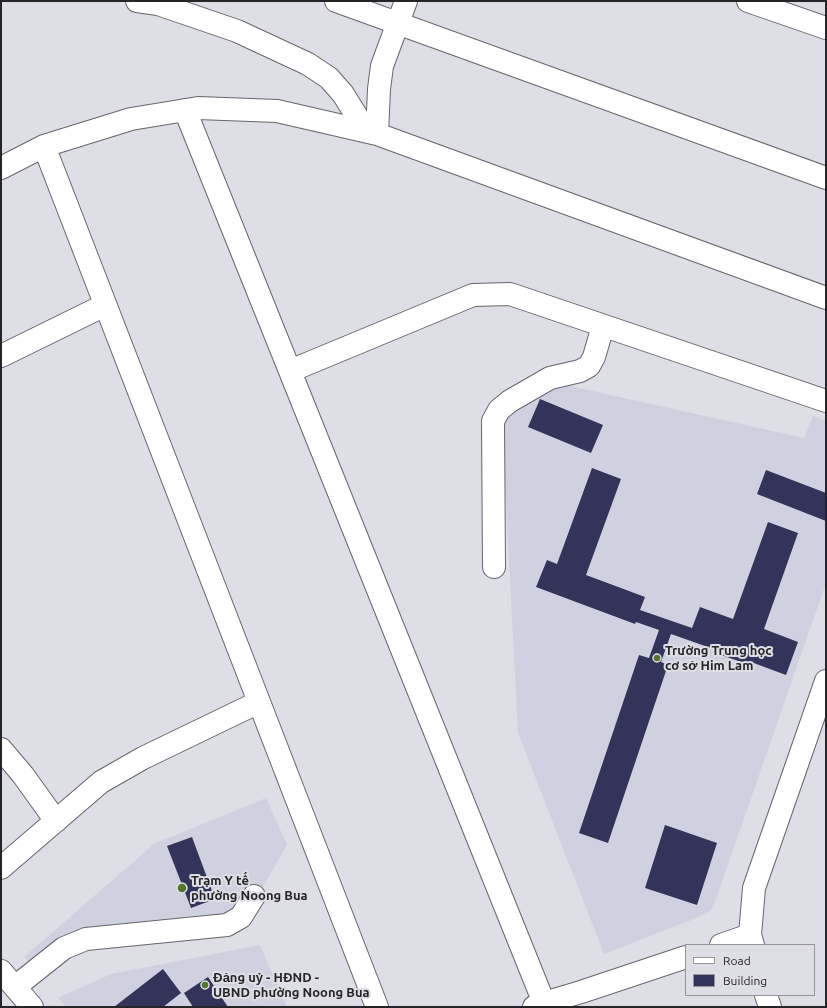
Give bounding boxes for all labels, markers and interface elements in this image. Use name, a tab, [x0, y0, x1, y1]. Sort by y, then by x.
place label: Trường Trung học cơ sở Him Lam	[665, 643, 772, 674]
marker: Trường Trung học cơ sở Him Lam	[652, 653, 662, 663]
place label: Trạm Y tế phường Noong Bua	[191, 873, 308, 904]
marker: Trạm Y tế phường Noong Bua	[176, 882, 188, 894]
legend	[685, 944, 815, 996]
text: Road	[723, 954, 751, 967]
place label: Đảng uỷ - HĐND - UBND phường Noong Bua	[213, 970, 370, 1001]
text: Building	[723, 974, 767, 987]
marker: Đảng uỷ - HĐND - UBND phường Noong Bua	[200, 980, 210, 990]

